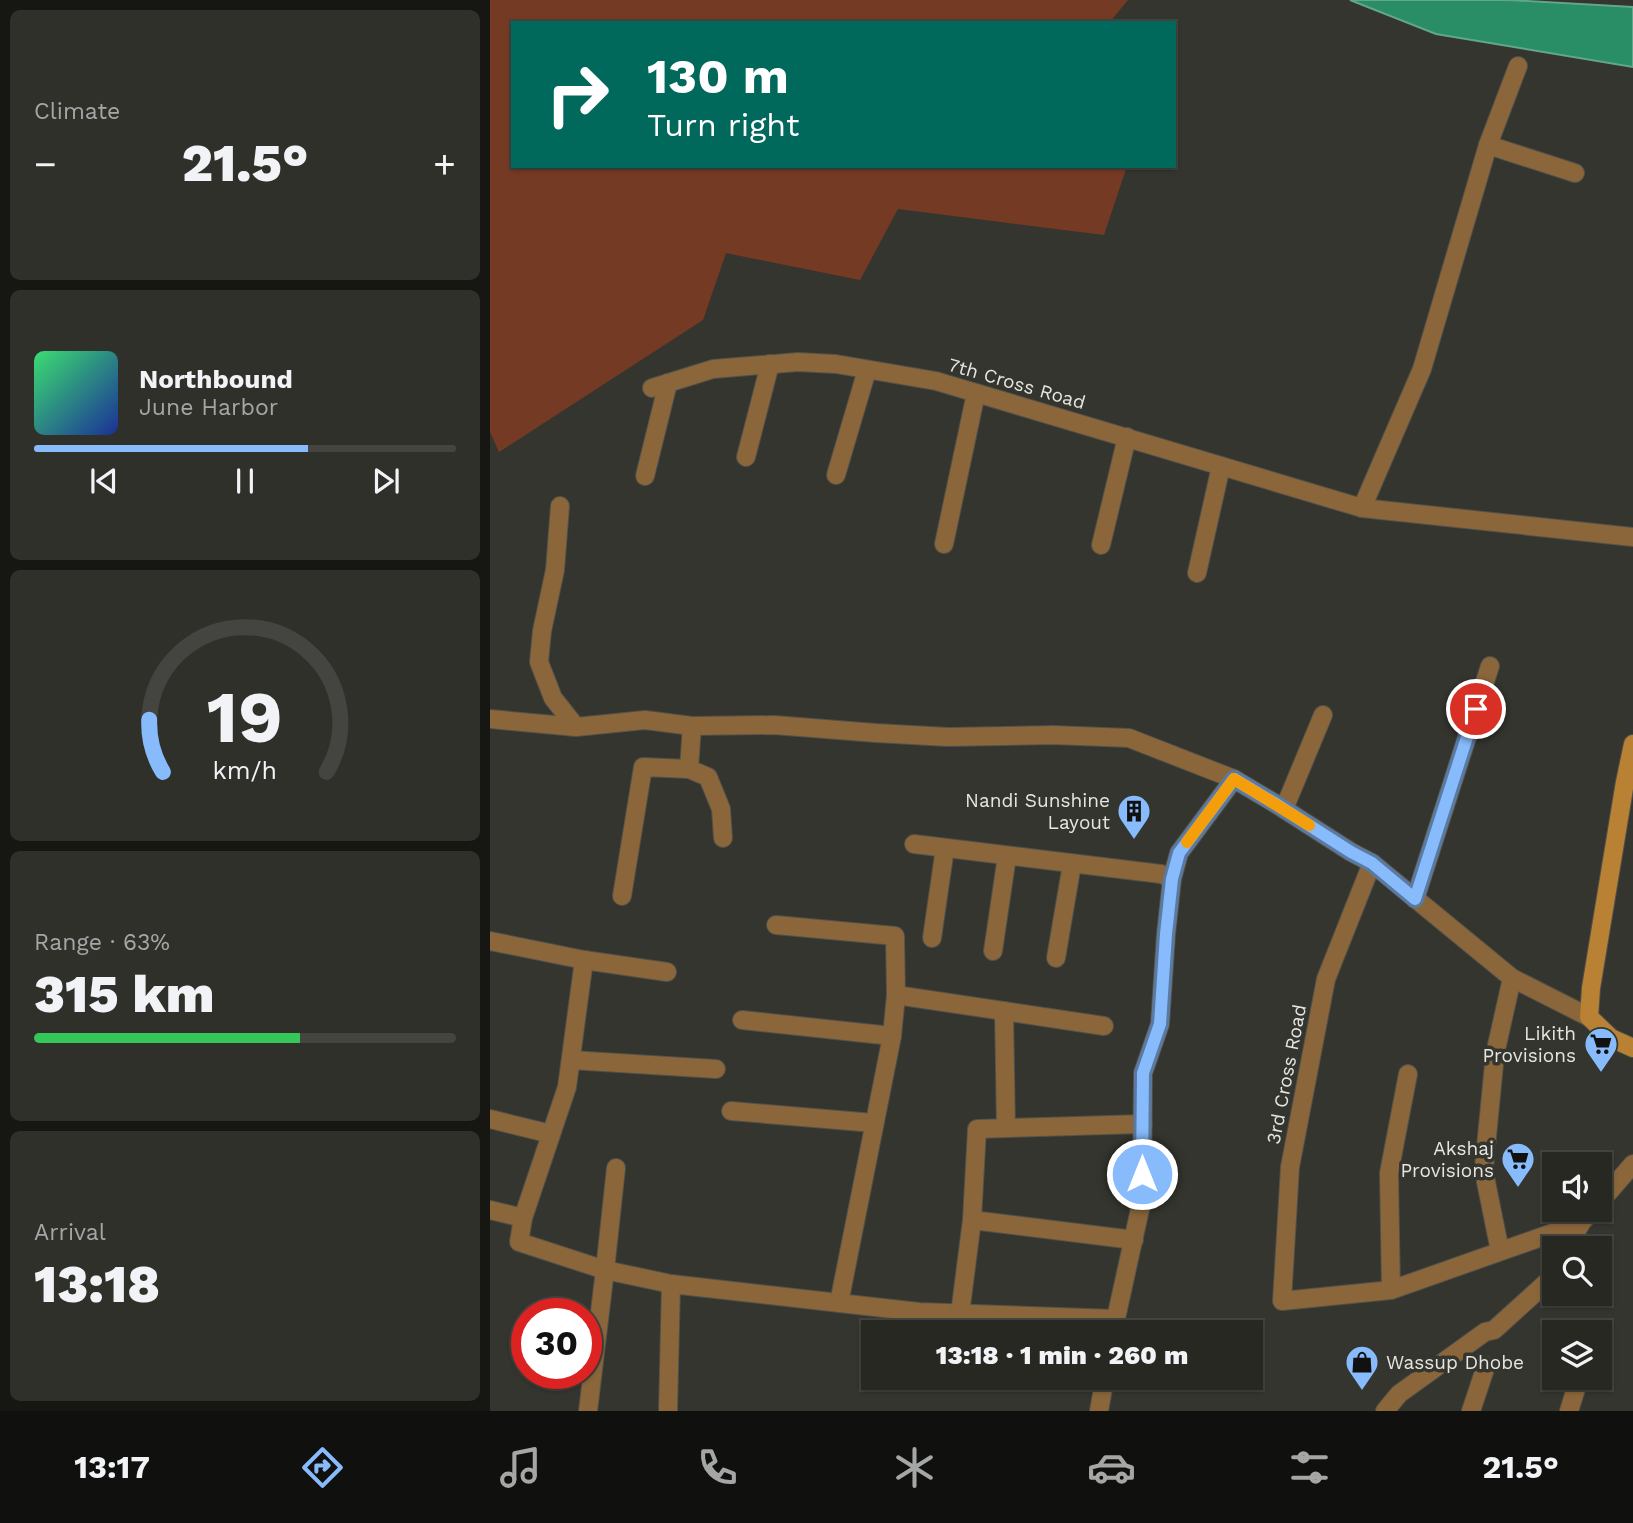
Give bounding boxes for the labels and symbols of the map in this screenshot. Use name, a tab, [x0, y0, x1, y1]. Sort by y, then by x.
street label: 7th Cross Road	[946, 353, 1088, 414]
pin	[1446, 679, 1506, 739]
place label: Nandi Sunshine Layout	[965, 789, 1110, 834]
building icon: Nandi Sunshine Layout	[1115, 792, 1153, 841]
street label: 3rd Cross Road	[1262, 1002, 1311, 1146]
place label: Likith Provisions	[1482, 1022, 1576, 1067]
supermarket icon: Likith Provisions	[1582, 1025, 1620, 1074]
position arrow	[1105, 1137, 1179, 1211]
place label: Akshaj Provisions	[1400, 1137, 1494, 1182]
supermarket icon: Akshaj Provisions	[1499, 1140, 1537, 1189]
speed limit sign: 30	[511, 1298, 602, 1389]
shop icon: Wassup Dhobe	[1343, 1343, 1381, 1392]
place label: Wassup Dhobe	[1386, 1351, 1524, 1374]

